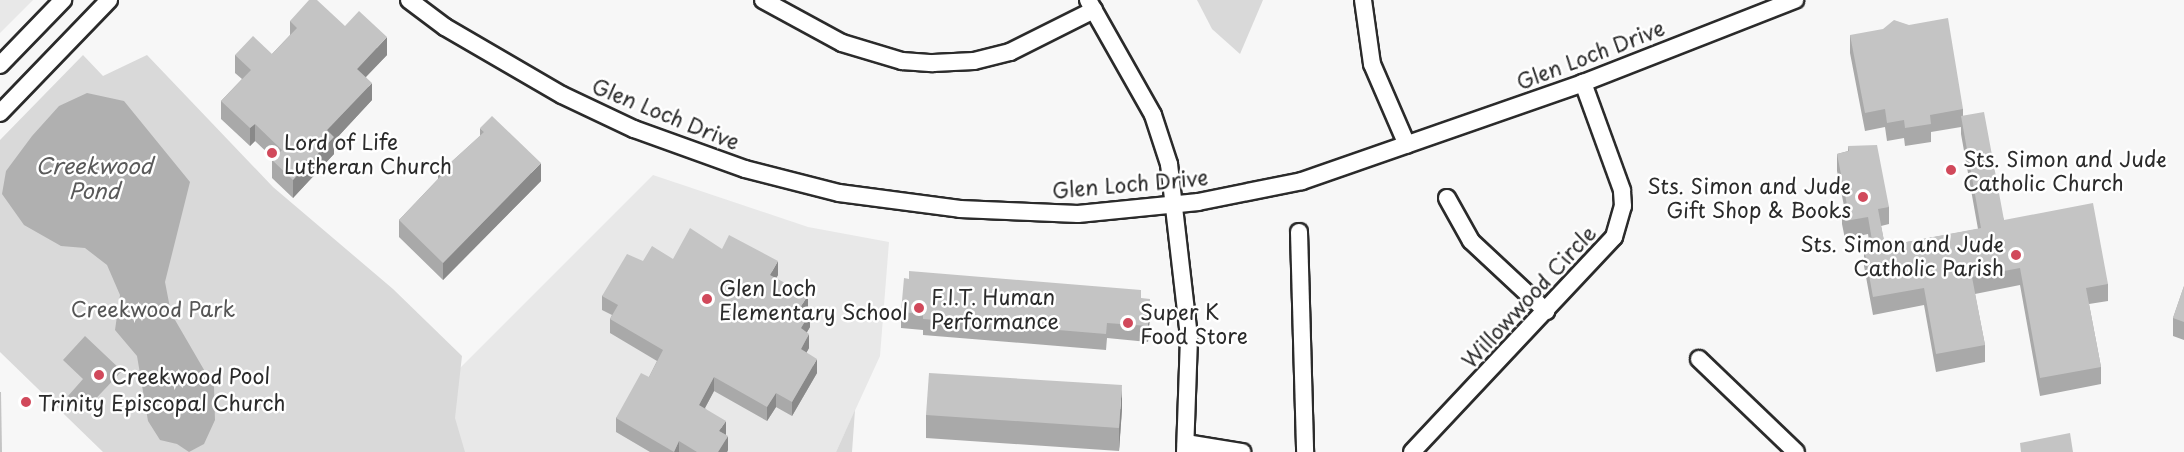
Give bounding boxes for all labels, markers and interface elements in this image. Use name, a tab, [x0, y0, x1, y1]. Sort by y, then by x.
street label: Glen Loch Drive	[1511, 14, 1669, 94]
street label: Glen Loch Drive	[587, 71, 745, 155]
place label: Lord of Life Lutheran Church	[284, 128, 452, 178]
place label: Sts. Simon and Jude Catholic Church	[1963, 145, 2168, 195]
marker: Lord of Life Lutheran Church	[265, 146, 279, 160]
water label: Creekwood Pond	[36, 151, 152, 202]
street label: Glen Loch Drive	[1049, 163, 1211, 203]
marker: Sts. Simon and Jude Catholic Church	[1944, 163, 1958, 177]
place label: Sts. Simon and Jude Gift Shop & Books	[1646, 172, 1851, 222]
marker: Sts. Simon and Jude Gift Shop & Books	[1856, 190, 1870, 204]
street label: Willowwood Circle	[1455, 219, 1601, 373]
place label: Sts. Simon and Jude Catholic Parish	[1799, 230, 2004, 280]
marker: Sts. Simon and Jude Catholic Parish	[2009, 248, 2023, 262]
place label: Glen Loch Elementary School	[719, 274, 908, 324]
place label: F.I.T. Human Performance	[931, 283, 1059, 333]
marker: Glen Loch Elementary School	[700, 292, 714, 306]
park label: Creekwood Park	[70, 295, 236, 321]
place label: Super K Food Store	[1140, 298, 1248, 348]
marker: F.I.T. Human Performance	[912, 301, 926, 315]
marker: Super K Food Store	[1121, 316, 1135, 330]
place label: Creekwood Pool	[111, 362, 271, 388]
marker: Creekwood Pool	[92, 368, 106, 382]
place label: Trinity Episcopal Church	[38, 389, 286, 415]
marker: Trinity Episcopal Church	[19, 395, 33, 409]

